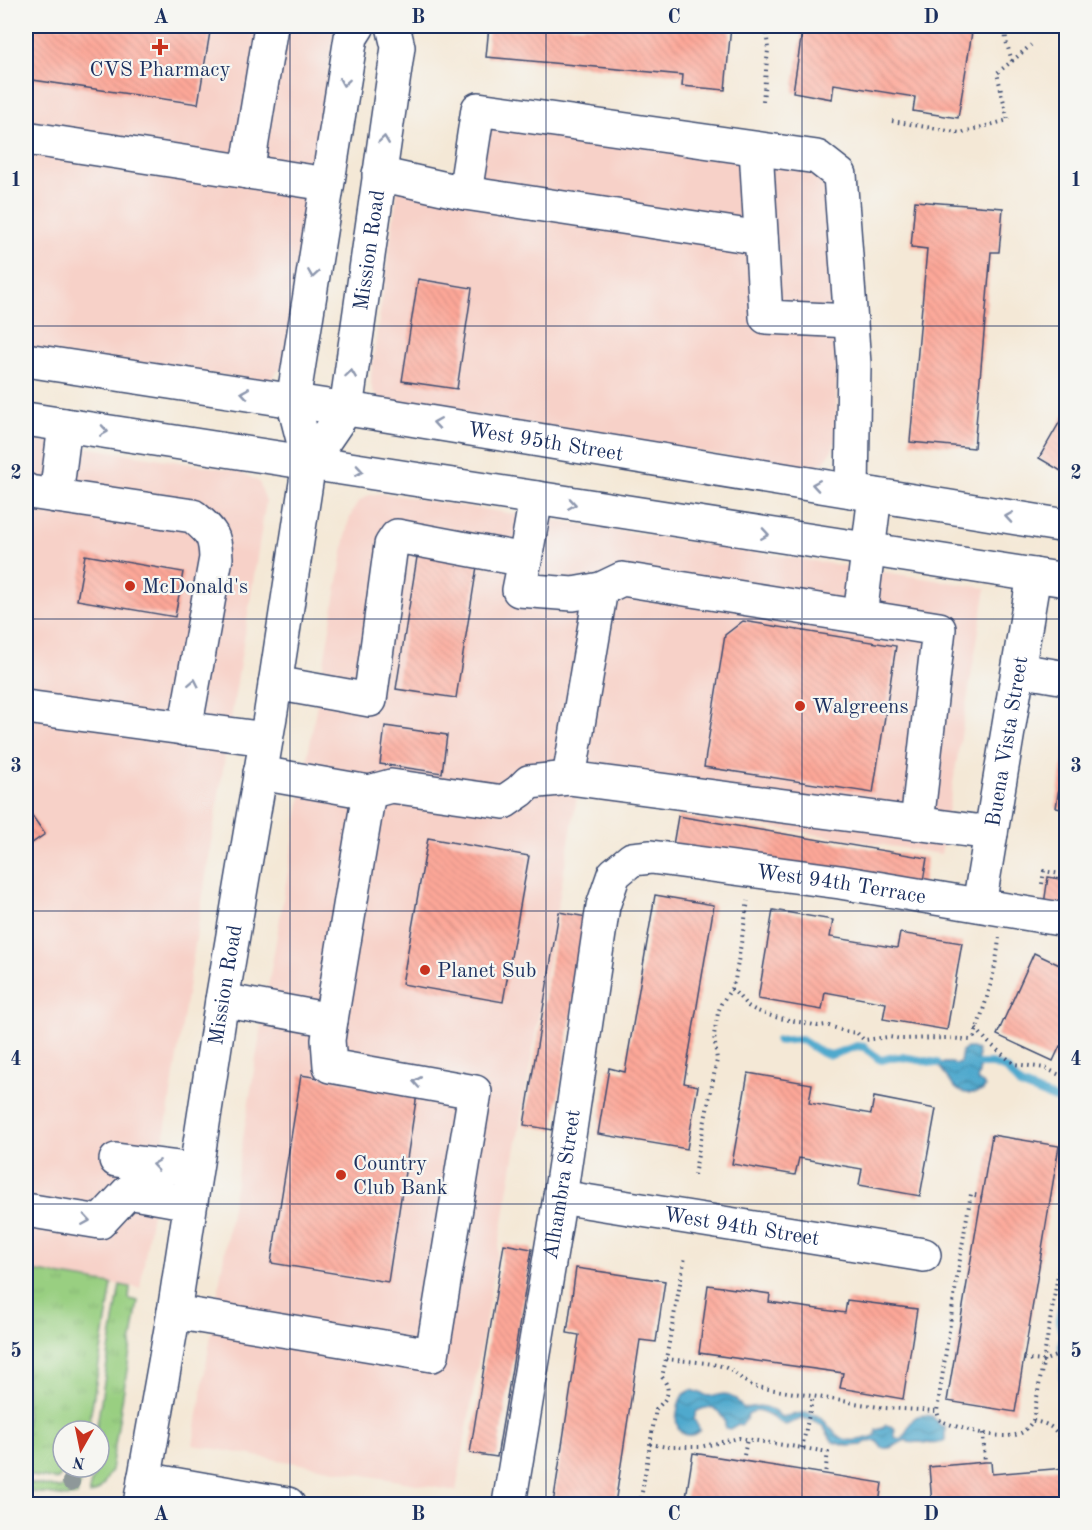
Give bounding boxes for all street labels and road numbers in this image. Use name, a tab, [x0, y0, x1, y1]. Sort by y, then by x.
street label: Mission Road	[351, 189, 389, 312]
street label: West 95th Street	[466, 420, 625, 466]
street label: Buena Vista Street	[983, 655, 1032, 828]
street label: West 94th Terrace	[755, 862, 928, 908]
street label: Mission Road	[206, 923, 247, 1047]
street label: Alhambra Street	[541, 1108, 585, 1261]
street label: West 94th Street	[662, 1205, 821, 1250]

